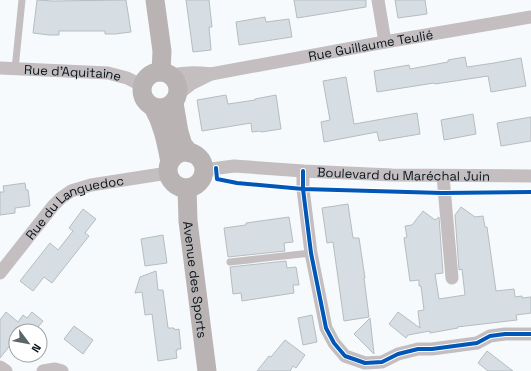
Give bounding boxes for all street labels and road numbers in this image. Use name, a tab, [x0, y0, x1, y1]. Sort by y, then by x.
street label: Rue Guillaume Teulié	[307, 25, 434, 64]
street label: Rue d'Aquitaine	[24, 61, 123, 85]
street label: Boulevard du Maréchal Juin	[317, 163, 490, 184]
street label: Rue du Languedoc	[21, 171, 125, 243]
street label: Avenue des Sports	[180, 220, 211, 339]

